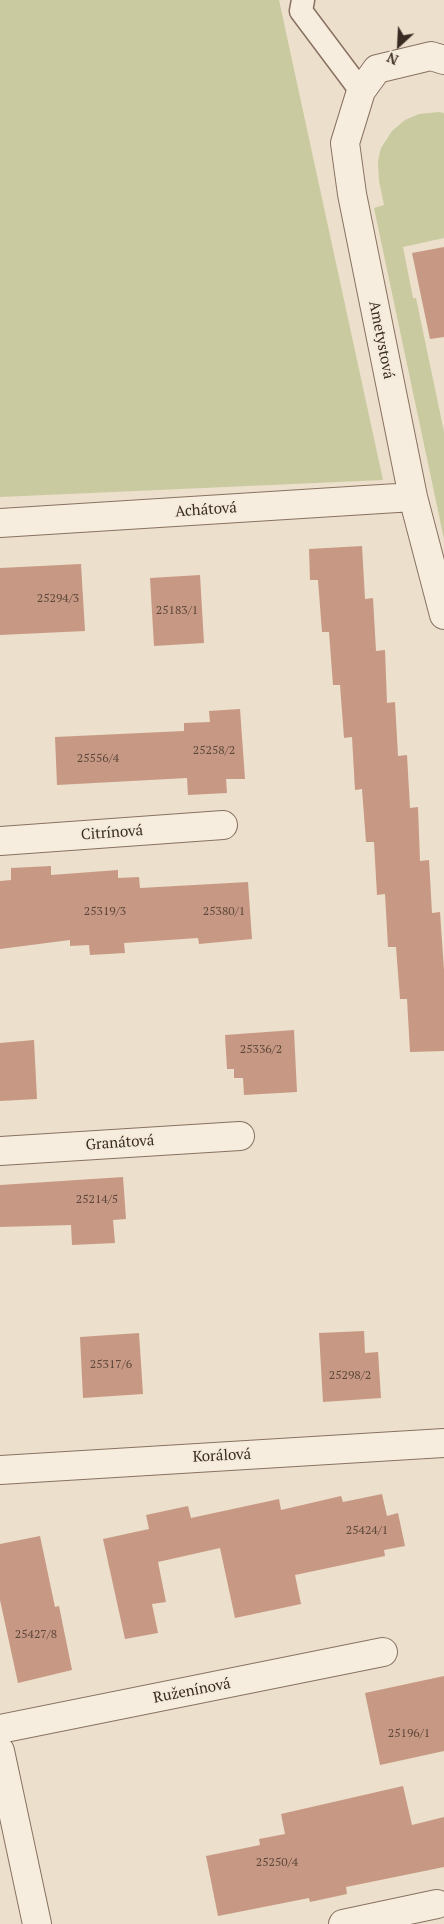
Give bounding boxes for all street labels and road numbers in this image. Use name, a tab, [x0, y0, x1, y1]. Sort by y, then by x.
street label: Ametystová	[365, 299, 397, 381]
street label: Achátová	[175, 499, 237, 521]
street label: Citrínová	[80, 822, 144, 844]
street label: Granátová	[85, 1132, 155, 1154]
street label: Korálová	[192, 1445, 252, 1467]
street label: Ruženínová	[152, 1675, 232, 1707]

